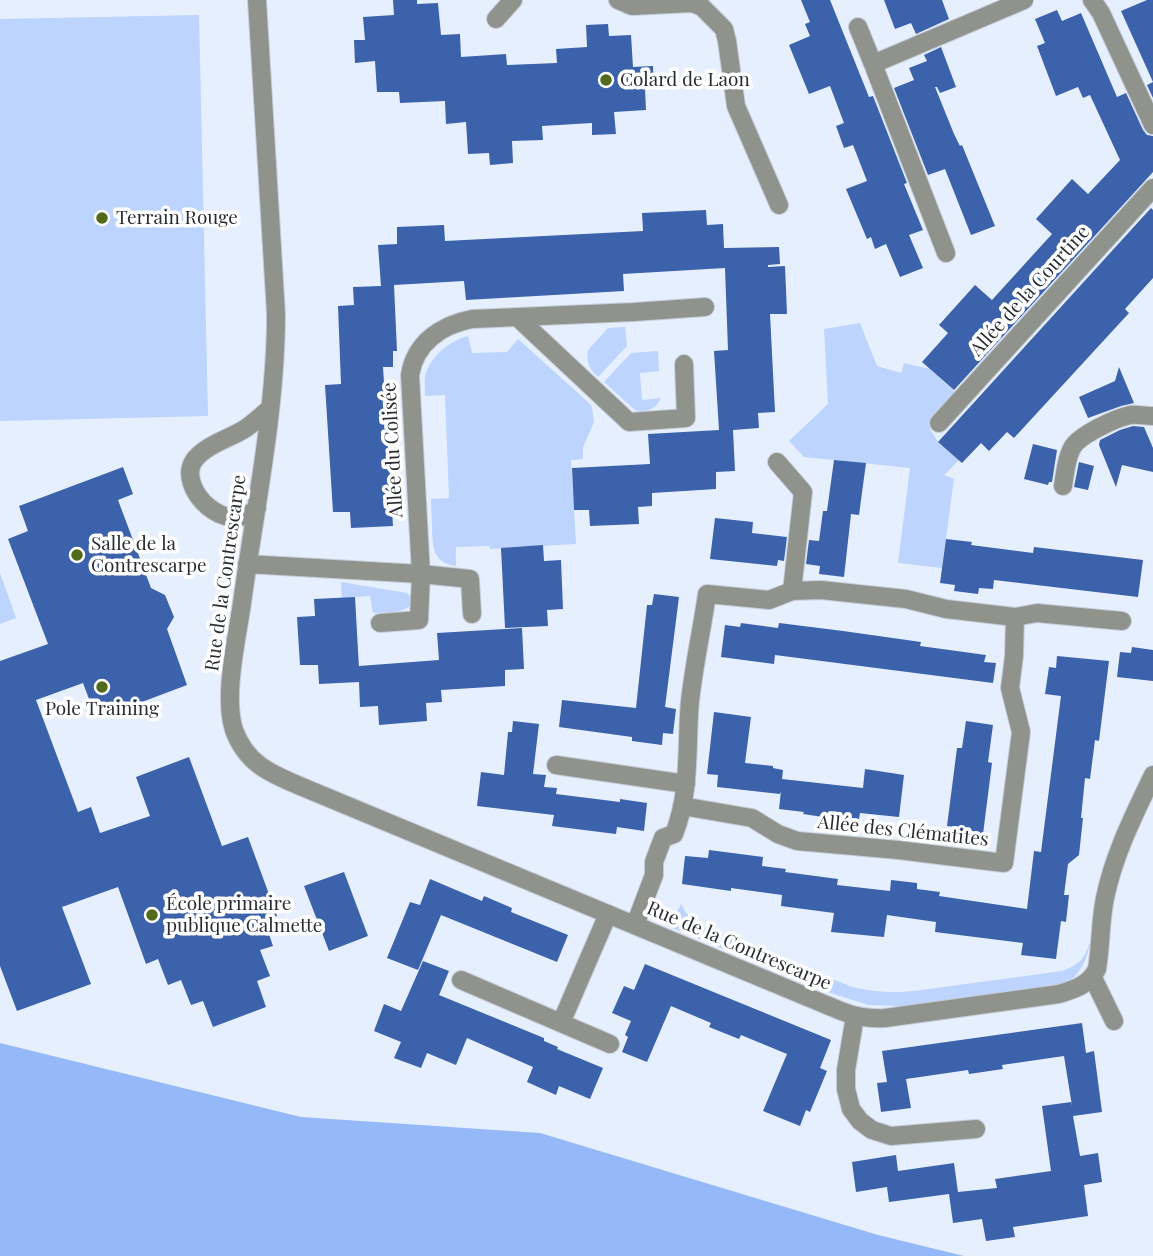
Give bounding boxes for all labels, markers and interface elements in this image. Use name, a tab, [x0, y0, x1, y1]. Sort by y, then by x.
place label: Colard de Laon	[620, 69, 750, 91]
marker: Colard de Laon	[598, 72, 614, 88]
place label: Terrain Rouge	[116, 207, 238, 229]
marker: Terrain Rouge	[94, 210, 110, 226]
street label: Allée de la Courtine	[965, 221, 1095, 361]
street label: Allée du Colisée	[378, 382, 408, 518]
street label: Rue de la Contrescarpe	[201, 473, 251, 673]
place label: Salle de la Contrescarpe	[91, 533, 207, 577]
marker: Salle de la Contrescarpe	[69, 547, 85, 563]
marker: Pole Training	[94, 679, 110, 695]
place label: Pole Training	[45, 698, 159, 720]
street label: Allée des Clématites	[816, 811, 990, 851]
place label: École primaire publique Calmette	[166, 893, 322, 937]
street label: Rue de la Contrescarpe	[643, 897, 835, 995]
marker: École primaire publique Calmette	[144, 907, 160, 923]

